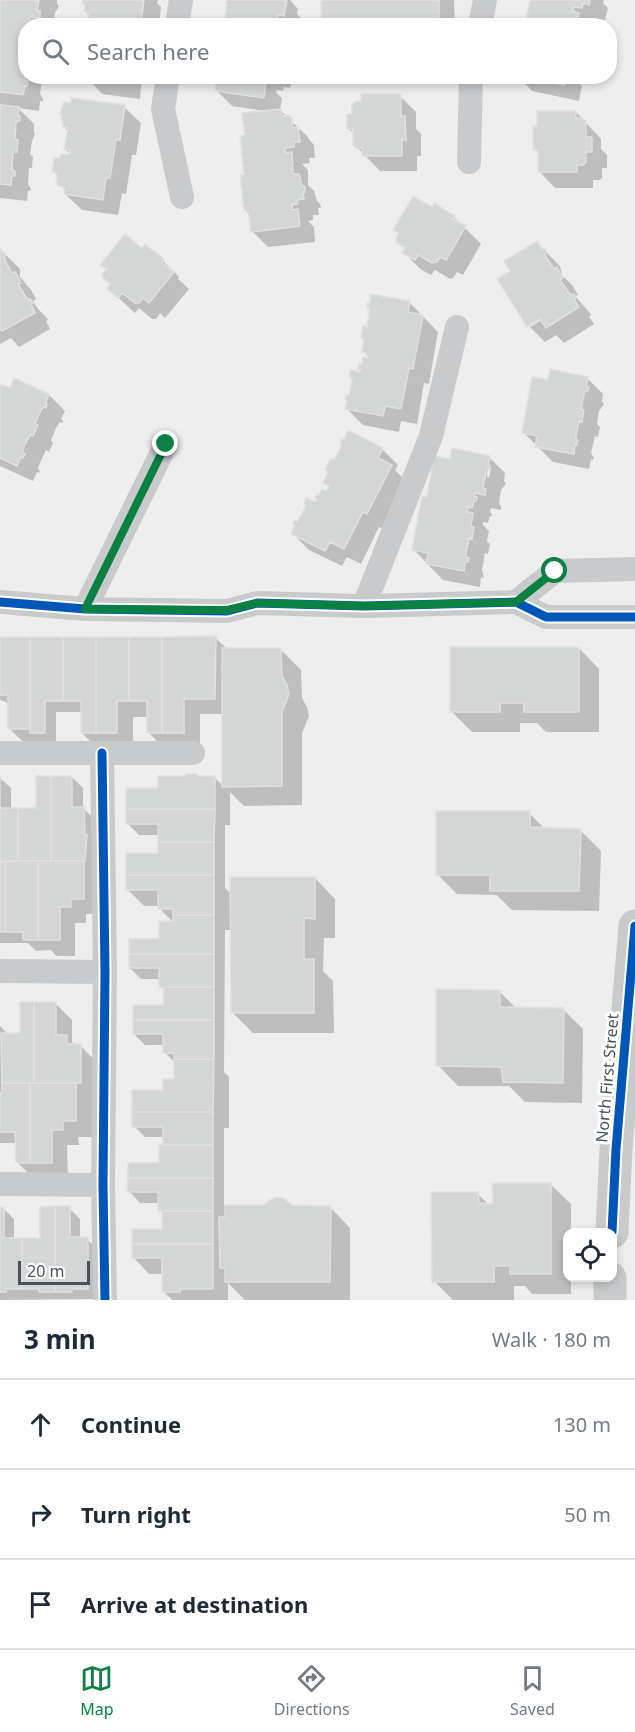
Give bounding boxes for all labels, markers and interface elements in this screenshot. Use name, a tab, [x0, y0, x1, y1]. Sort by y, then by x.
search box	[18, 18, 617, 84]
icon: search	[39, 35, 72, 68]
text: Search here	[87, 36, 209, 66]
route end	[152, 430, 178, 456]
route start	[541, 557, 567, 583]
street label: North First Street	[590, 1012, 624, 1144]
map controls	[563, 1228, 617, 1282]
button: locate	[563, 1228, 617, 1282]
scale bar	[18, 1258, 90, 1286]
text: 20 m	[27, 1260, 64, 1282]
text: 3 min	[24, 1321, 96, 1357]
text: Walk · 180 m	[492, 1326, 611, 1353]
icon: ahead	[24, 1408, 57, 1441]
text: Continue	[81, 1409, 181, 1439]
text: 130 m	[553, 1411, 611, 1438]
icon: right	[24, 1498, 57, 1531]
text: Turn right	[81, 1499, 191, 1529]
text: 50 m	[564, 1501, 611, 1528]
icon: arrive	[24, 1588, 57, 1621]
text: Arrive at destination	[81, 1589, 308, 1619]
tab: Map	[80, 1662, 113, 1720]
tab: Directions	[274, 1662, 350, 1720]
tab: Saved	[510, 1662, 555, 1720]

